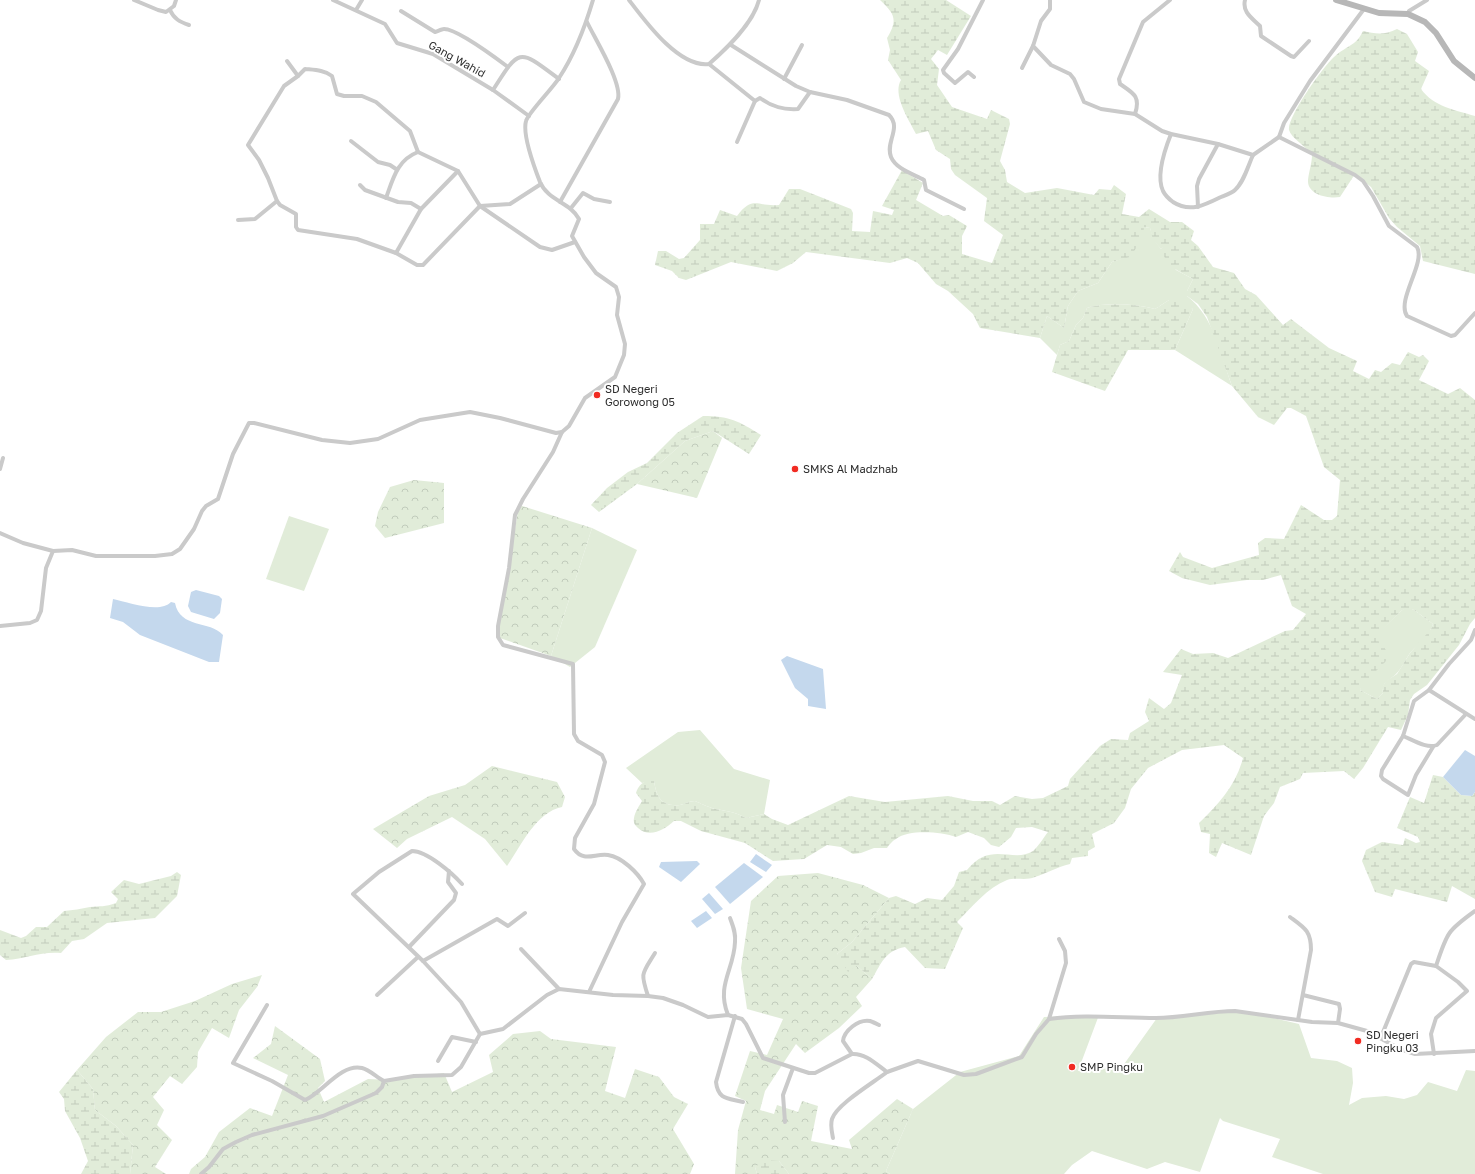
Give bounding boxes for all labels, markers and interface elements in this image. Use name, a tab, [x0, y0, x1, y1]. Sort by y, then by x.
street label: Gang Wahid	[427, 38, 488, 80]
place label: SD Negeri Gorowong 05	[605, 382, 675, 408]
marker: SD Negeri Gorowong 05	[592, 390, 602, 400]
place label: SMKS Al Madzhab	[803, 462, 898, 475]
marker: SMKS Al Madzhab	[790, 464, 800, 474]
place label: SD Negeri Pingku 03	[1366, 1028, 1419, 1054]
marker: SD Negeri Pingku 03	[1353, 1036, 1363, 1046]
place label: SMP Pingku	[1080, 1060, 1143, 1073]
marker: SMP Pingku	[1067, 1062, 1077, 1072]

